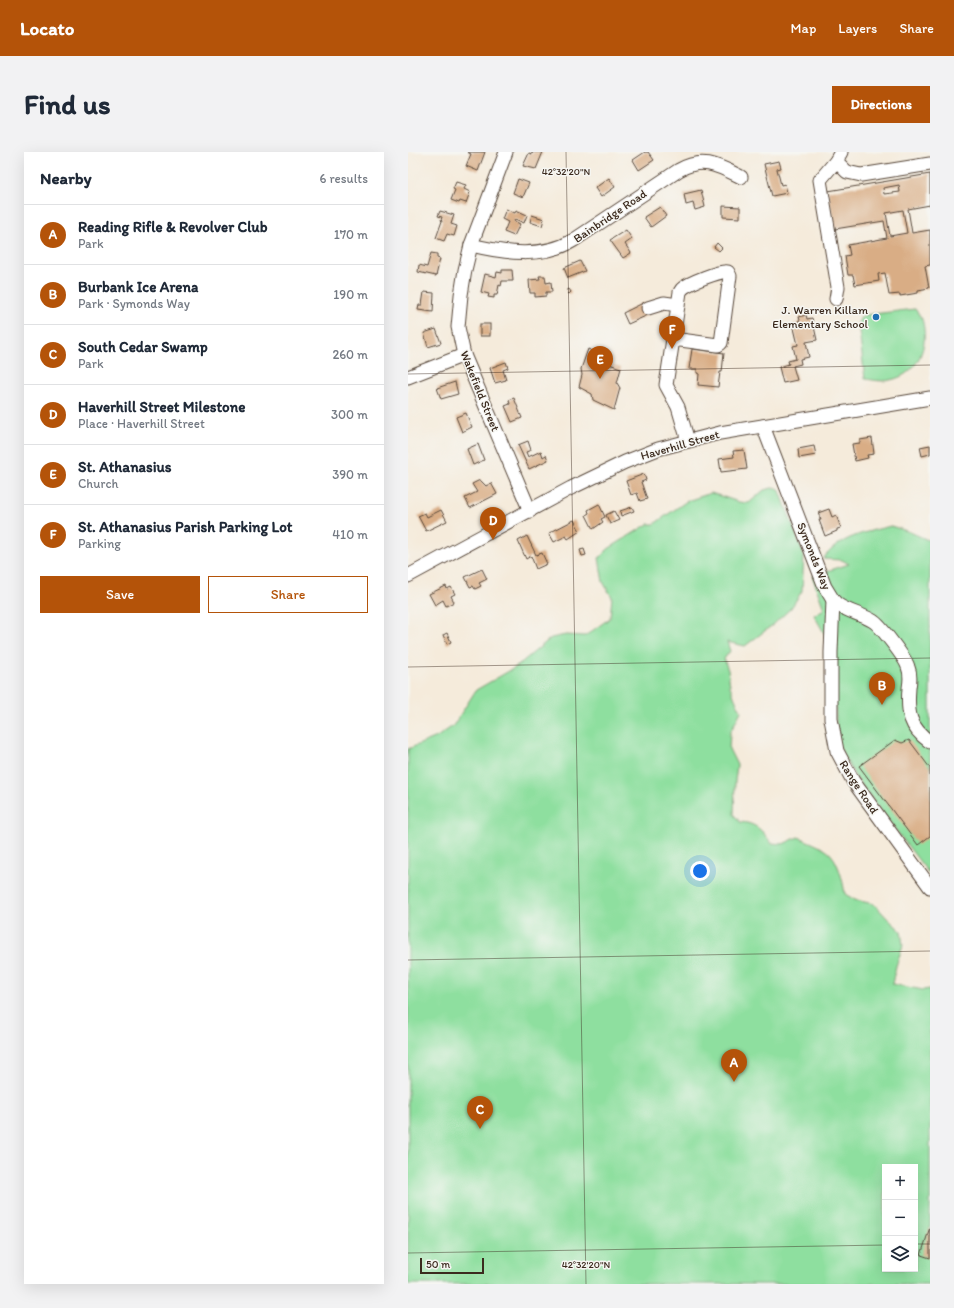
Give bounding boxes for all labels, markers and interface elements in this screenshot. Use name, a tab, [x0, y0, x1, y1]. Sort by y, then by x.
text: Locato	[20, 17, 74, 40]
text: Map	[791, 20, 816, 37]
text: Layers	[838, 20, 877, 37]
text: Share	[899, 20, 934, 37]
button: Directions	[832, 86, 930, 123]
text: Find us	[24, 87, 111, 121]
text: 42°32'20"N	[542, 165, 591, 178]
text: Nearby	[40, 168, 92, 188]
text: 6 results	[320, 171, 368, 186]
street label: Bainbridge Road	[571, 186, 650, 246]
text: Reading Rifle & Revolver Club	[78, 218, 268, 236]
text: A	[49, 227, 57, 242]
text: 170 m	[334, 227, 368, 242]
text: Park	[78, 236, 104, 251]
text: Burbank Ice Arena	[78, 278, 198, 296]
text: B	[49, 287, 57, 302]
text: 190 m	[333, 287, 368, 302]
text: Park · Symonds Way	[78, 296, 190, 311]
place label: J. Warren Killam Elementary School	[772, 303, 869, 331]
marker: J. Warren Killam Elementary School	[871, 312, 881, 322]
pin: F	[659, 316, 685, 349]
text: South Cedar Swamp	[78, 338, 208, 356]
pin: E	[587, 346, 613, 379]
text: C	[49, 347, 57, 362]
text: 260 m	[332, 347, 368, 362]
street label: Wakefield Street	[457, 349, 503, 434]
text: Park	[78, 356, 104, 371]
text: Haverhill Street Milestone	[78, 398, 245, 416]
text: D	[49, 407, 57, 422]
text: 300 m	[331, 407, 368, 422]
text: Place · Haverhill Street	[78, 416, 205, 431]
street label: Haverhill Street	[639, 427, 721, 463]
text: St. Athanasius	[78, 458, 172, 476]
text: E	[49, 467, 57, 482]
text: 390 m	[332, 467, 368, 482]
text: Church	[78, 476, 119, 491]
pin: D	[480, 507, 506, 540]
text: St. Athanasius Parish Parking Lot	[78, 518, 292, 536]
street label: Symonds Way	[794, 520, 834, 592]
text: F	[50, 527, 56, 542]
text: 410 m	[332, 527, 368, 542]
text: Parking	[78, 536, 121, 551]
button: Save	[40, 576, 200, 613]
button: Share	[208, 576, 368, 613]
pin: B	[869, 672, 895, 705]
street label: Range Road	[836, 758, 882, 817]
your location	[690, 861, 710, 881]
pin: A	[721, 1049, 747, 1082]
pin: C	[467, 1096, 493, 1129]
map controls	[882, 1164, 918, 1272]
button: +	[882, 1164, 918, 1200]
button: −	[882, 1200, 918, 1236]
button: layers	[882, 1236, 918, 1272]
scale bar	[420, 1256, 484, 1275]
text: 50 m	[426, 1258, 450, 1271]
text: 42°32'20"N	[562, 1258, 611, 1271]

